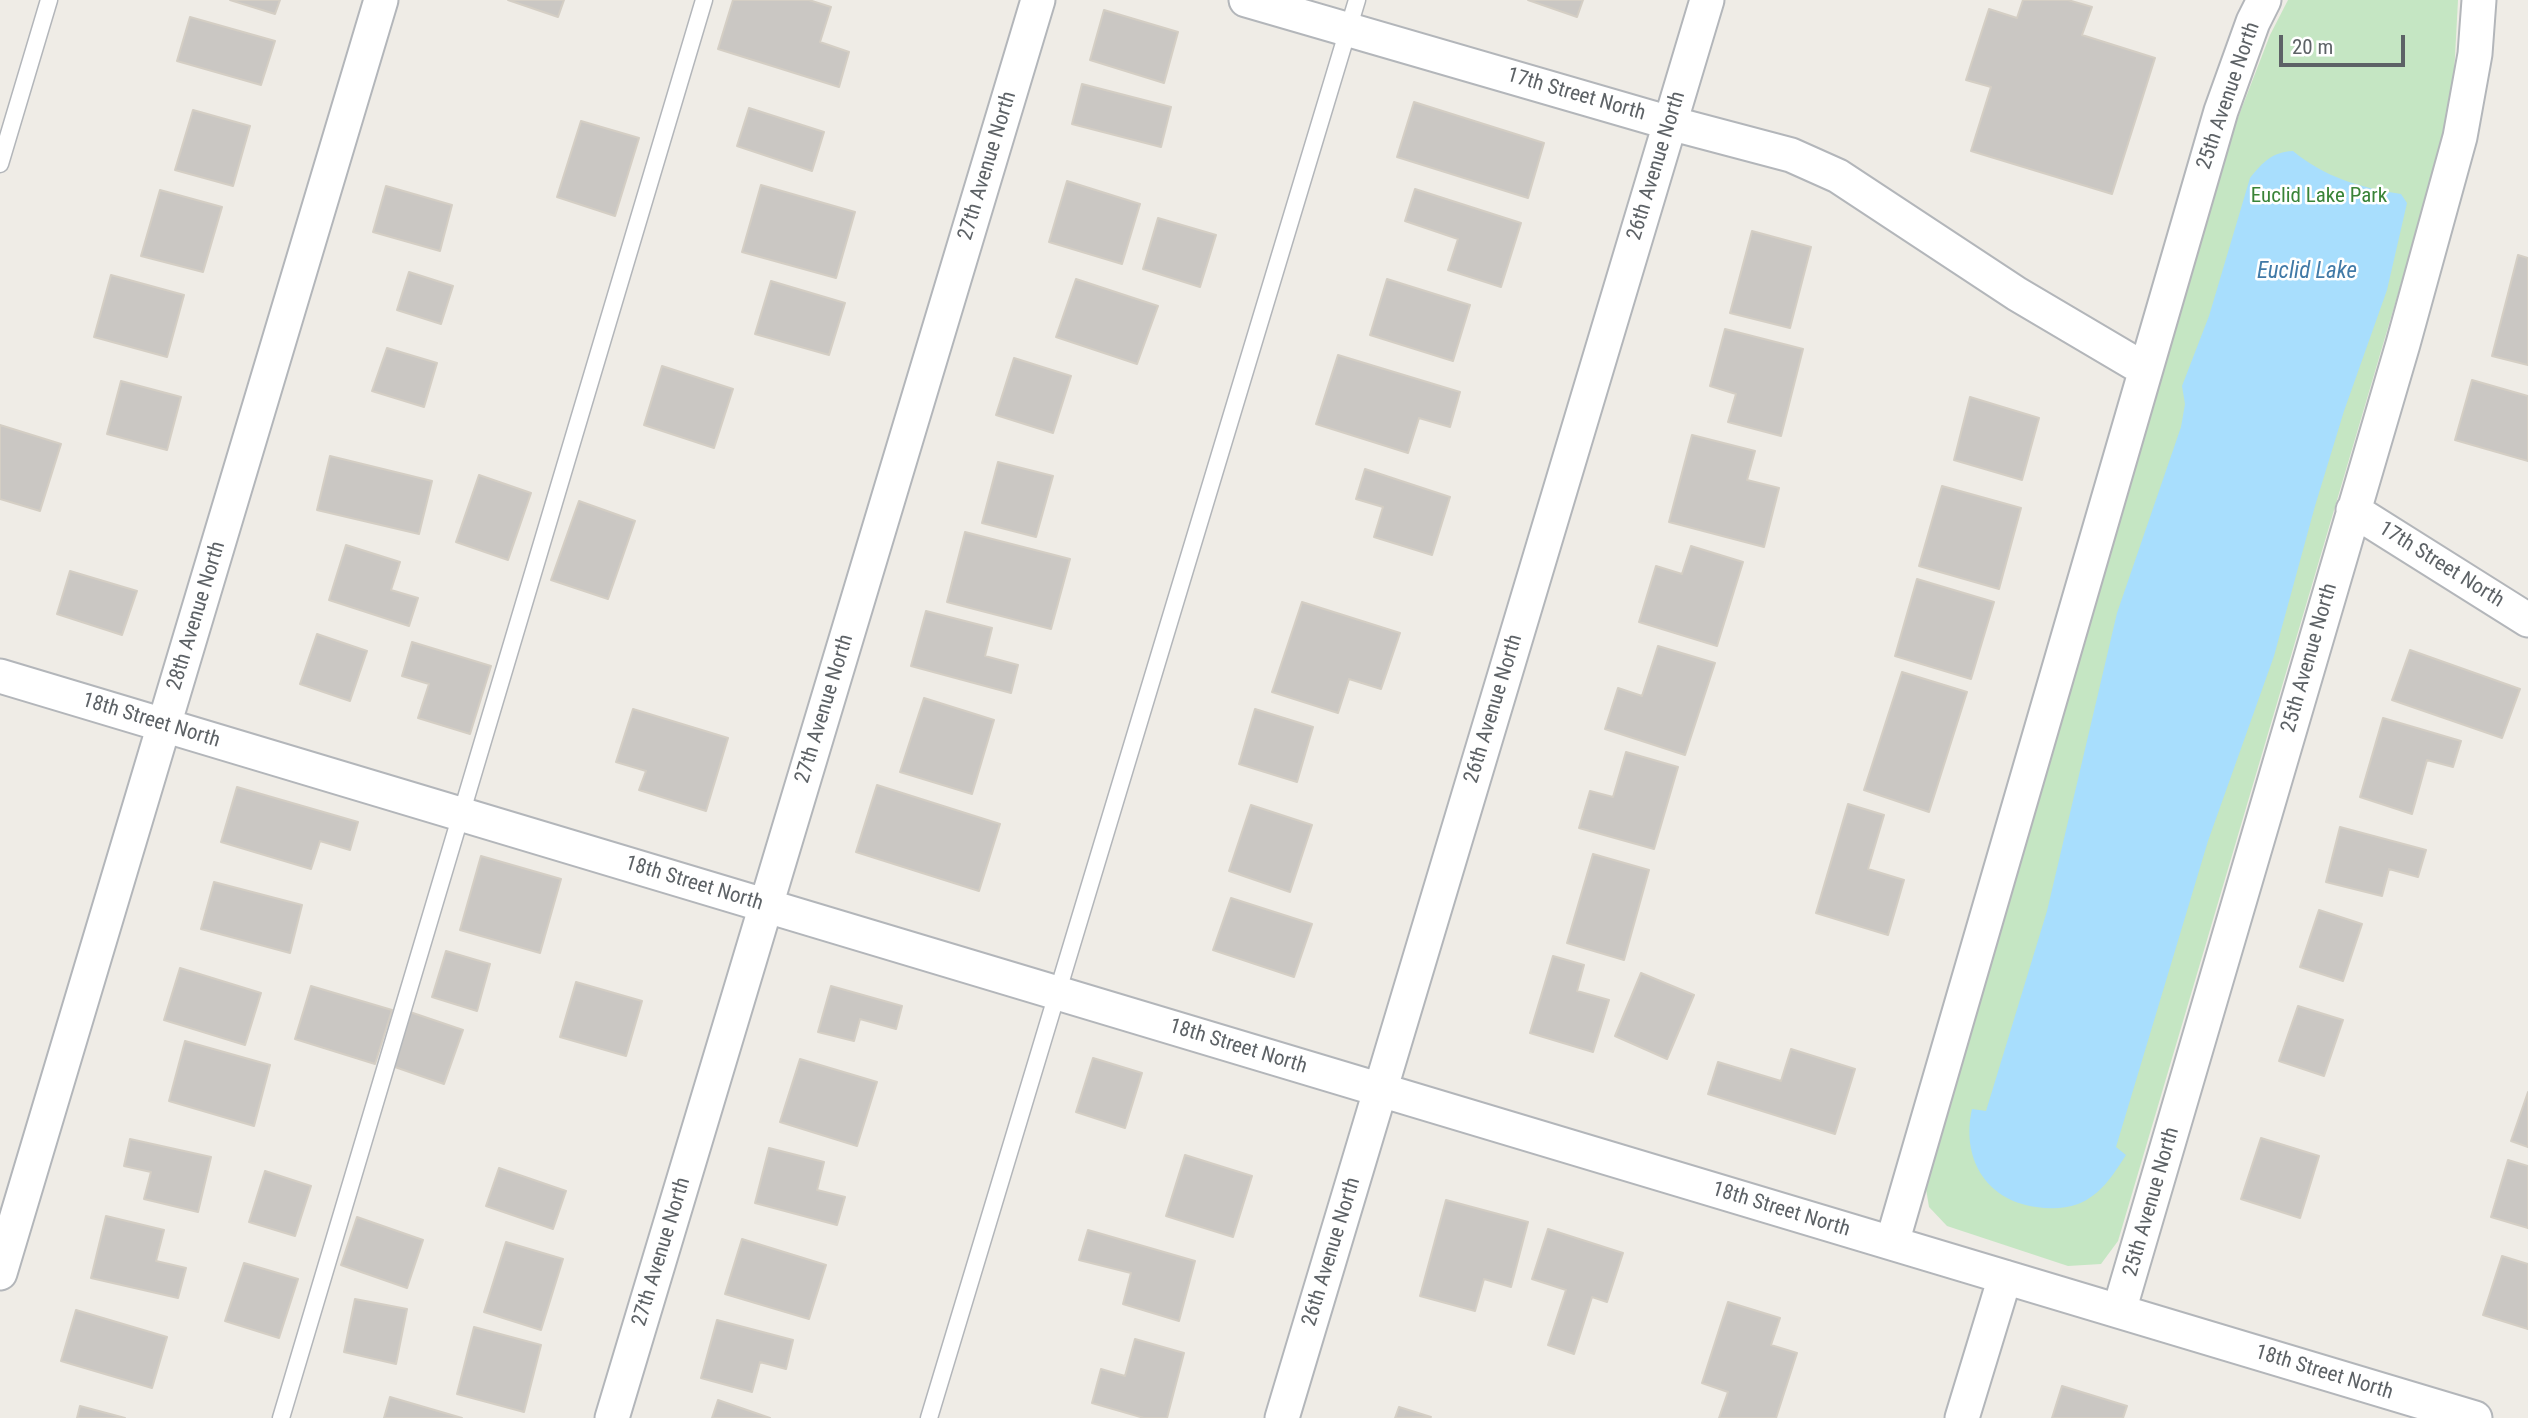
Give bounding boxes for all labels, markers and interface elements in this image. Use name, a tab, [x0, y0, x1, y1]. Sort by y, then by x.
street label: 25th Avenue North	[2192, 19, 2266, 173]
scale bar	[2283, 21, 2409, 65]
text: 20 m	[2292, 35, 2333, 59]
street label: 17th Street North	[1504, 63, 1648, 127]
street label: 27th Avenue North	[953, 89, 1023, 243]
street label: 26th Avenue North	[1622, 89, 1692, 243]
park label: Euclid Lake Park	[2251, 184, 2387, 210]
water label: Euclid Lake	[2257, 258, 2357, 286]
street label: 17th Street North	[2374, 516, 2508, 614]
street label: 28th Avenue North	[162, 539, 232, 693]
street label: 25th Avenue North	[2277, 581, 2343, 735]
street label: 27th Avenue North	[790, 632, 860, 786]
street label: 26th Avenue North	[1459, 632, 1529, 786]
street label: 18th Street North	[79, 688, 223, 754]
street label: 18th Street North	[622, 851, 766, 917]
street label: 18th Street North	[1166, 1014, 1310, 1080]
street label: 25th Avenue North	[2119, 1125, 2185, 1279]
street label: 27th Avenue North	[627, 1175, 697, 1329]
street label: 26th Avenue North	[1297, 1175, 1367, 1329]
street label: 18th Street North	[1709, 1177, 1853, 1243]
street label: 18th Street North	[2252, 1340, 2396, 1406]

